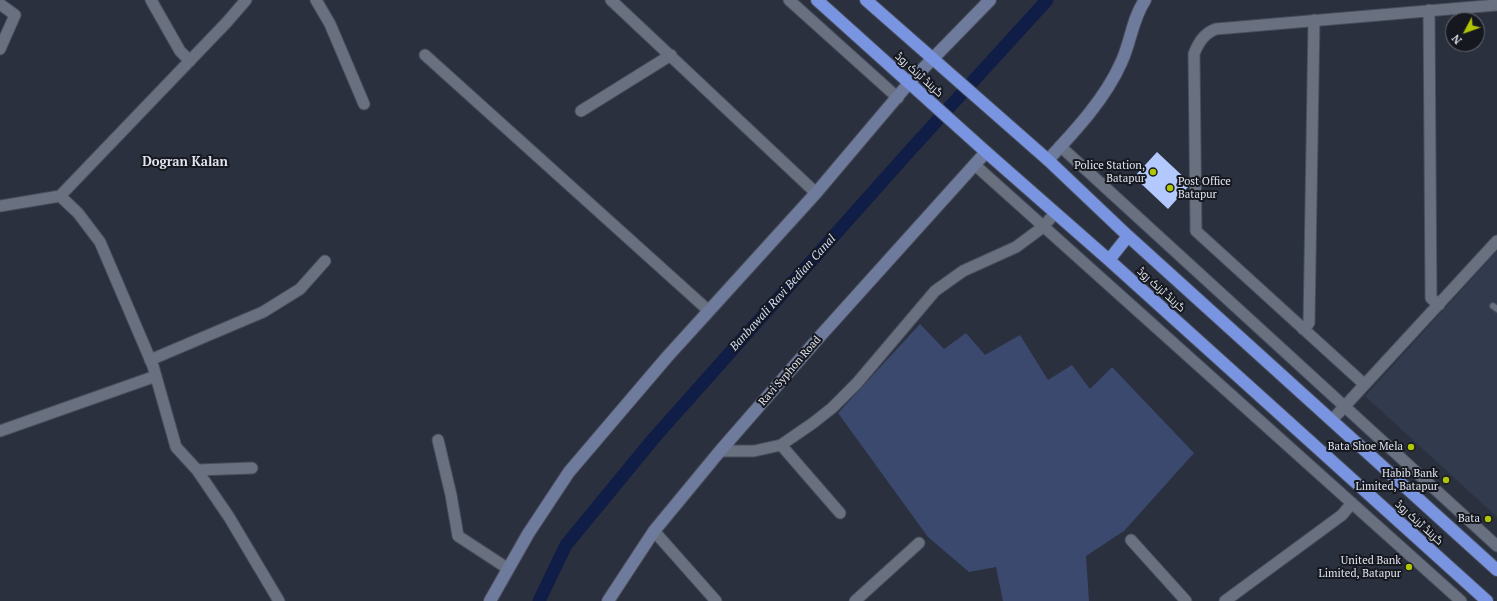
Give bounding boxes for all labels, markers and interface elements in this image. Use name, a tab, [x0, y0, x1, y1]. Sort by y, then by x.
north arrow	[1445, 12, 1485, 52]
text: N	[1449, 31, 1465, 47]
street label: گرینڈ ٹرنک روڈ	[892, 50, 946, 100]
district label: Dogran Kalan	[142, 154, 228, 170]
place label: Police Station, Batapur	[1074, 159, 1145, 185]
marker: Police Station, Batapur	[1148, 167, 1158, 177]
place label: Post Office Batapur	[1178, 175, 1231, 201]
marker: Post Office Batapur	[1165, 183, 1175, 193]
water label: Banbawali Ravi Bedian Canal	[727, 232, 839, 354]
street label: گرینڈ ٹرنک روڈ	[1134, 265, 1188, 315]
street label: Ravi Syphon Road	[756, 333, 824, 409]
place label: Bata Shoe Mela	[1328, 440, 1403, 454]
marker: Bata Shoe Mela	[1406, 442, 1416, 452]
place label: Habib Bank Limited, Batapur	[1356, 467, 1438, 493]
marker: Habib Bank Limited, Batapur	[1441, 475, 1451, 485]
street label: گرینڈ ٹرنک روڈ	[1392, 498, 1446, 548]
place label: Bata	[1458, 512, 1480, 526]
marker: Bata	[1483, 514, 1493, 524]
place label: United Bank Limited, Batapur	[1319, 554, 1401, 580]
marker: United Bank Limited, Batapur	[1404, 562, 1414, 572]

